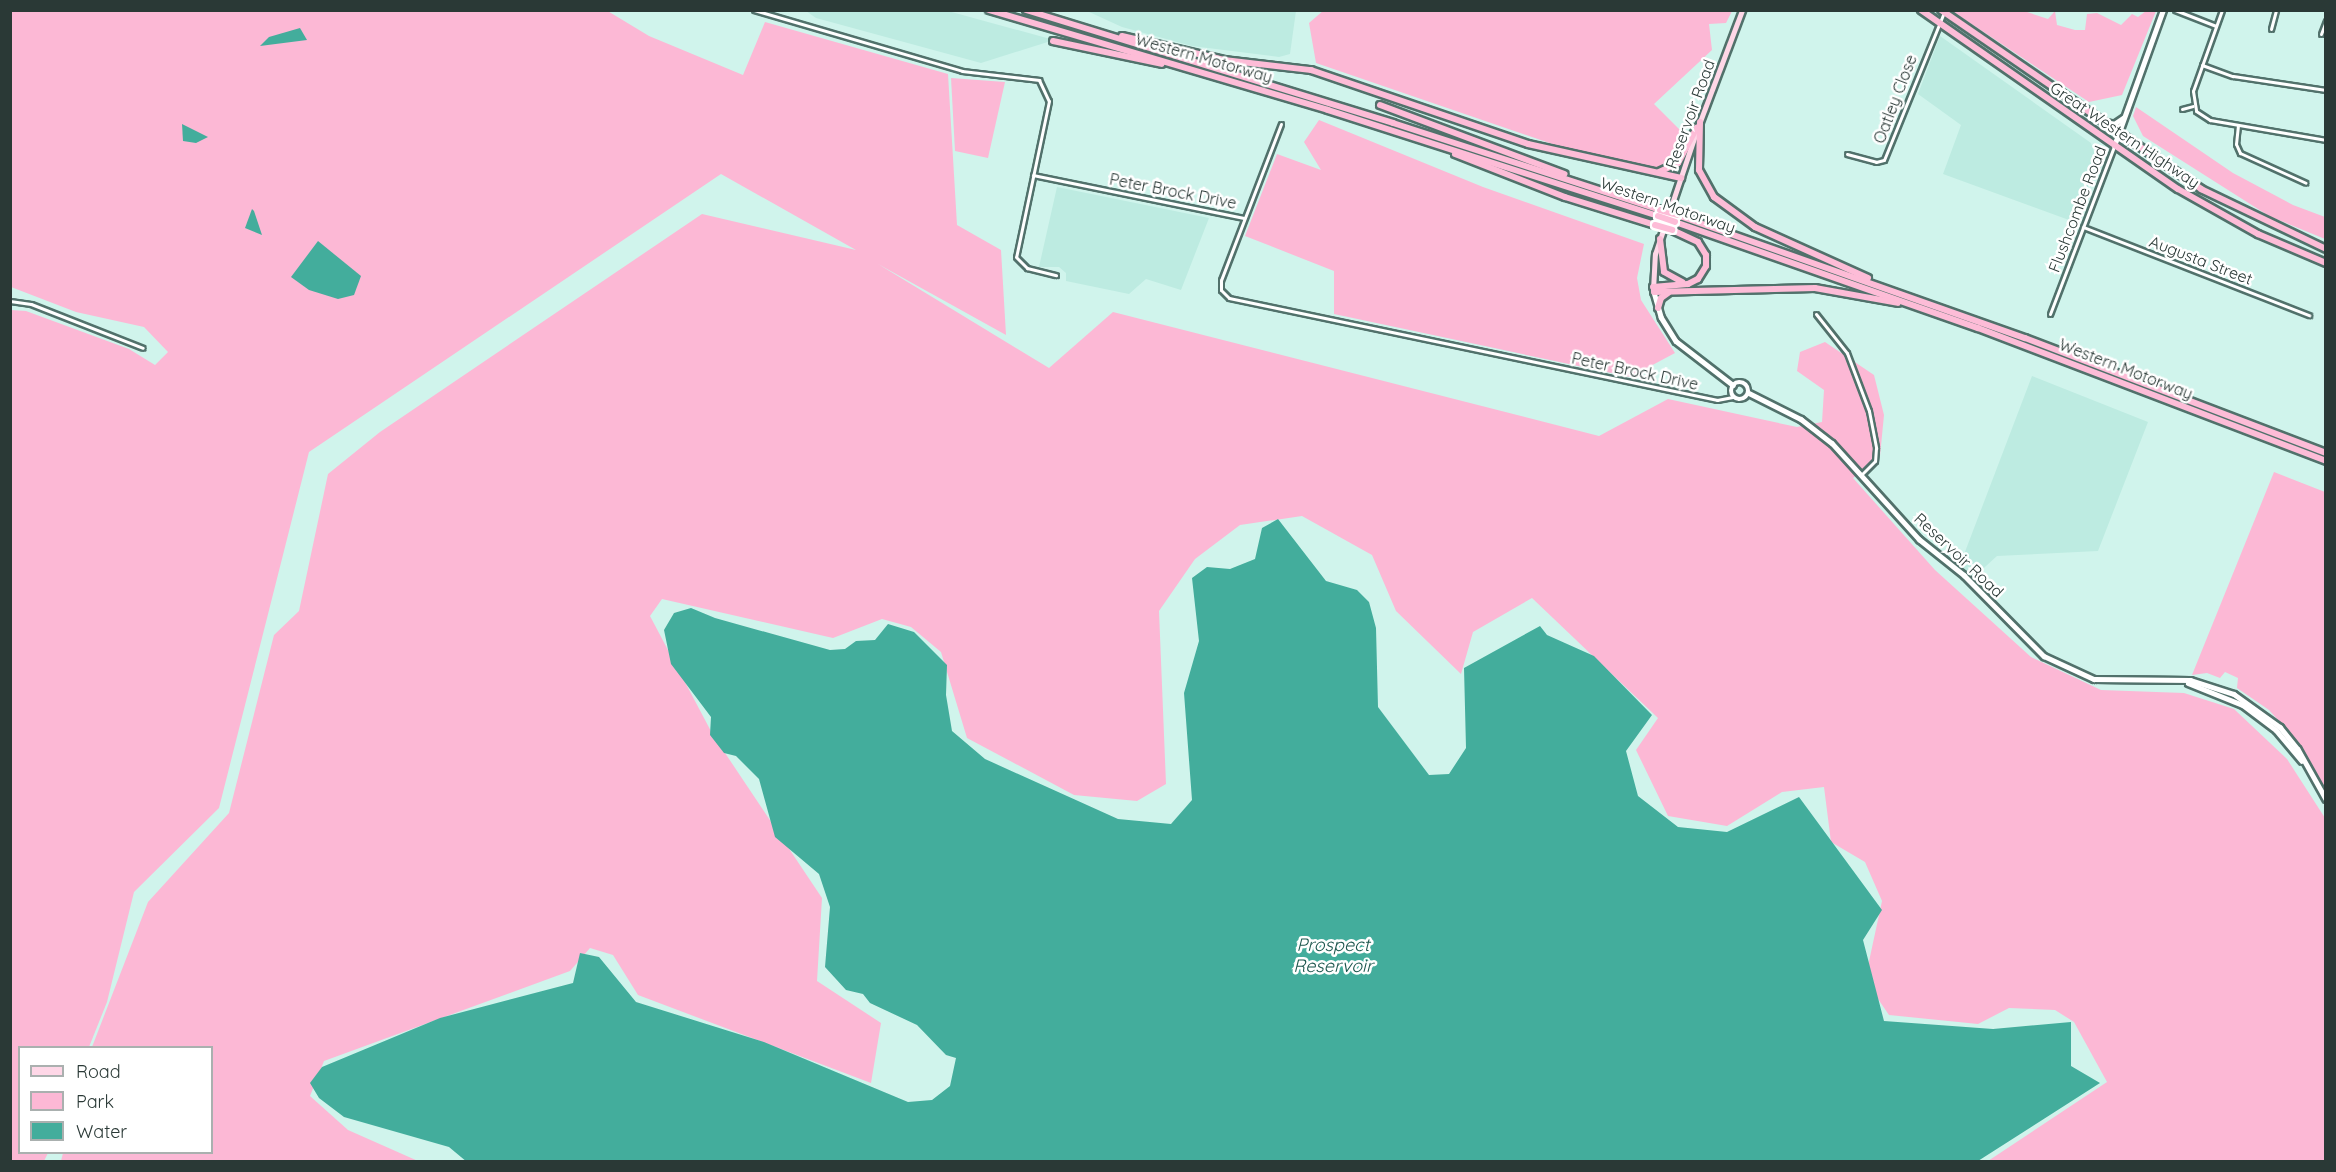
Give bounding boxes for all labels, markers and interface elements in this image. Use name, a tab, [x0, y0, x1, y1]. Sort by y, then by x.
street label: Western Motorway	[1133, 29, 1275, 87]
street label: Oatley Close	[1869, 52, 1921, 146]
street label: Reservoir Road	[1661, 57, 1719, 171]
street label: Great Western Highway	[2047, 78, 2203, 192]
street label: Flushcombe Road	[2044, 143, 2110, 275]
street label: Peter Brock Drive	[1108, 169, 1238, 213]
street label: Western Motorway	[1598, 173, 1738, 237]
street label: Augusta Street	[2147, 232, 2255, 288]
street label: Western Motorway	[2056, 335, 2196, 403]
street label: Peter Brock Drive	[1570, 348, 1700, 394]
street label: Reservoir Road	[1910, 509, 2008, 601]
water label: Prospect Reservoir	[1293, 935, 1373, 978]
legend	[18, 1046, 213, 1154]
text: Road	[76, 1060, 121, 1083]
text: Park	[76, 1090, 114, 1113]
text: Water	[76, 1120, 127, 1143]

